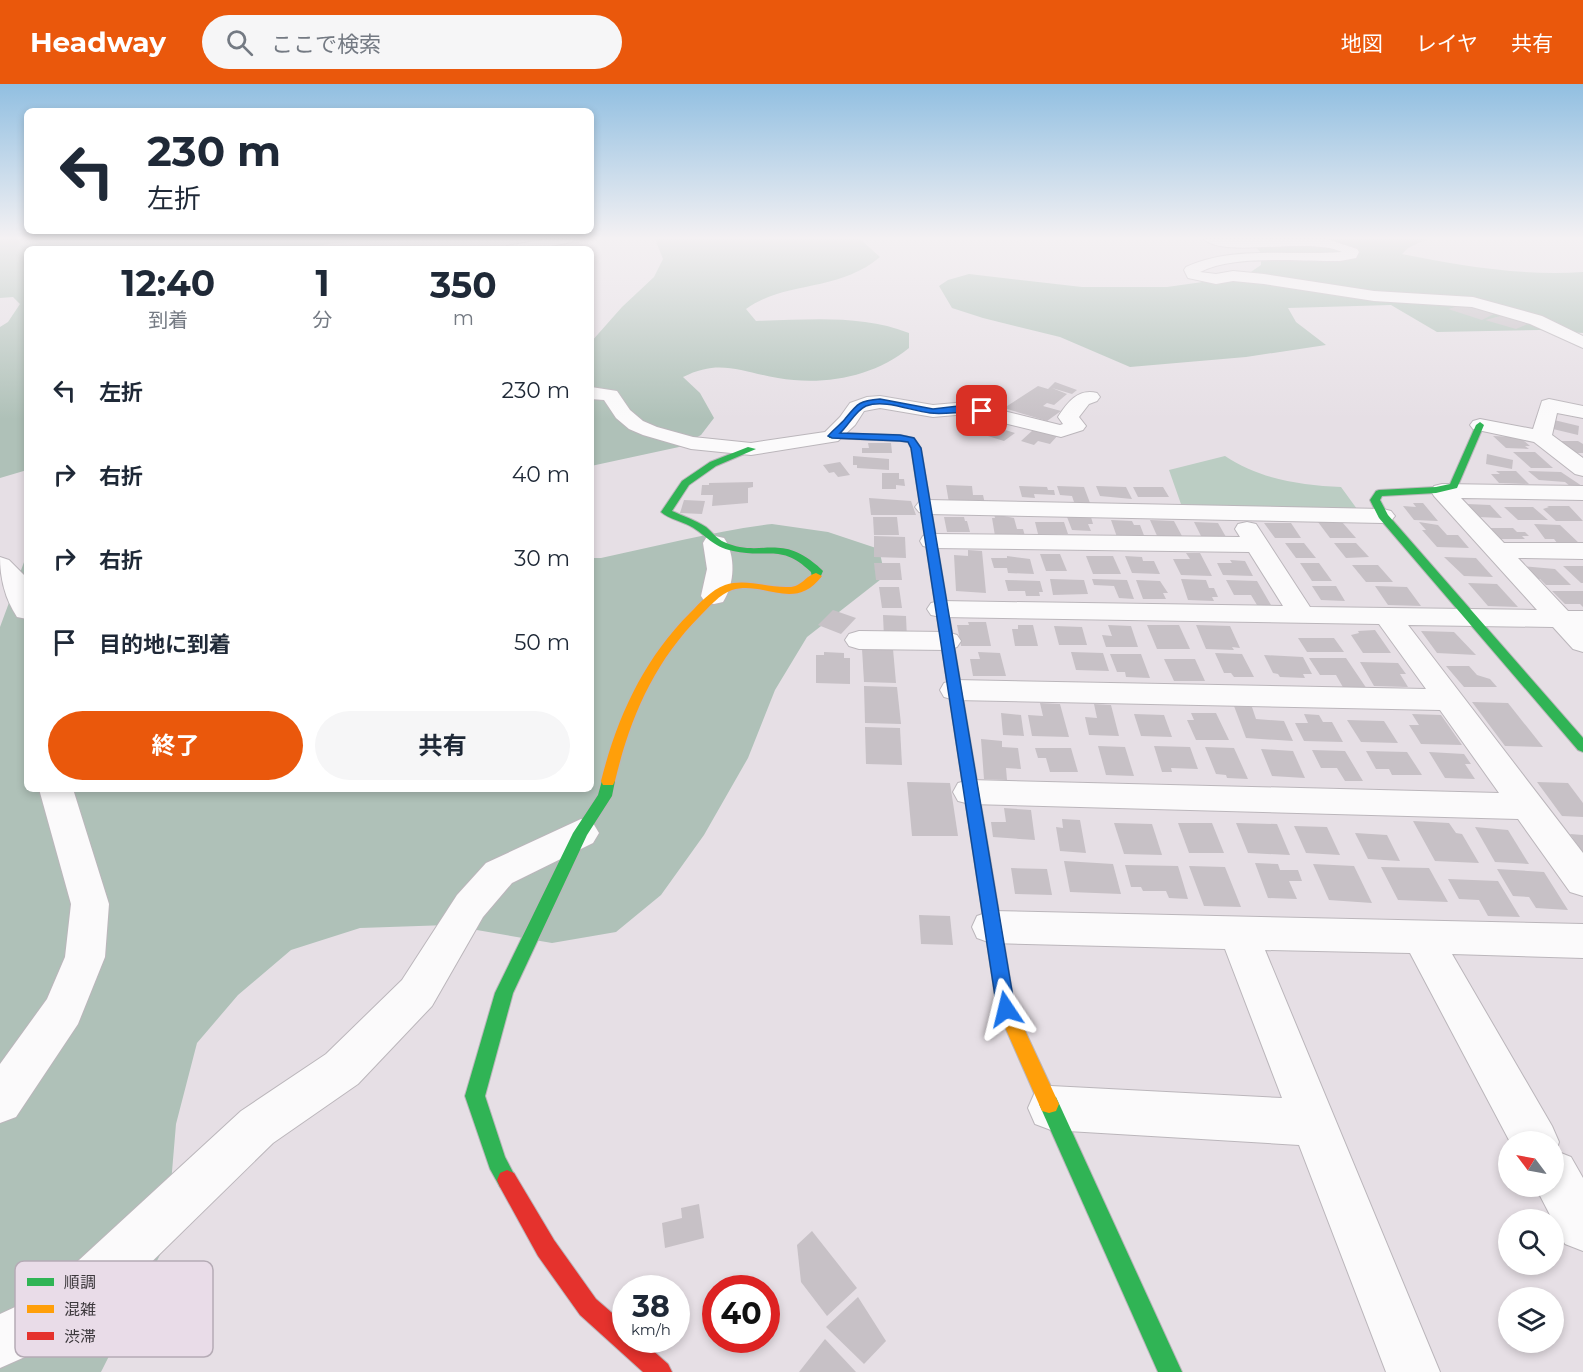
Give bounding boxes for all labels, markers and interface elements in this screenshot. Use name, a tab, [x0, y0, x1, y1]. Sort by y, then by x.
search box	[202, 15, 622, 69]
text: Headway	[30, 25, 166, 59]
icon: search	[223, 26, 256, 59]
text: ここで検索	[271, 31, 381, 58]
text: 地図	[1341, 31, 1383, 56]
text: レイヤ	[1416, 31, 1478, 56]
text: 共有	[1511, 31, 1553, 56]
text: 230 m	[147, 125, 281, 177]
icon: left	[48, 132, 126, 210]
text: 左折	[147, 182, 201, 215]
text: 12:40	[121, 261, 215, 305]
text: 1	[316, 261, 330, 305]
text: 350	[430, 263, 497, 307]
text: m	[453, 306, 474, 330]
text: 到着	[148, 308, 188, 332]
text: 分	[313, 308, 333, 332]
icon: left	[48, 374, 81, 407]
text: 230 m	[501, 377, 570, 404]
text: 左折	[99, 379, 143, 406]
pin	[956, 385, 1007, 436]
icon: arrive	[965, 394, 998, 427]
icon: right	[48, 458, 81, 491]
text: 40 m	[512, 461, 570, 488]
text: 右折	[99, 463, 143, 490]
icon: right	[48, 542, 81, 575]
text: 30 m	[514, 545, 570, 572]
text: 右折	[99, 547, 143, 574]
icon: arrive	[48, 626, 81, 659]
text: 50 m	[514, 629, 570, 656]
text: 目的地に到着	[99, 631, 231, 658]
button: 終了	[48, 711, 303, 780]
button: 共有	[315, 711, 570, 780]
position arrow	[974, 977, 1038, 1041]
north arrow	[1498, 1131, 1564, 1197]
map controls	[1498, 1131, 1564, 1353]
button: search	[1498, 1209, 1564, 1275]
legend	[15, 1261, 213, 1357]
text: 順調	[64, 1273, 96, 1292]
speed limit sign: 40	[702, 1275, 780, 1353]
button: layers	[1498, 1287, 1564, 1353]
text: 38	[632, 1288, 670, 1325]
text: 混雑	[64, 1300, 96, 1319]
text: km/h	[631, 1320, 671, 1339]
text: 渋滞	[64, 1327, 96, 1346]

